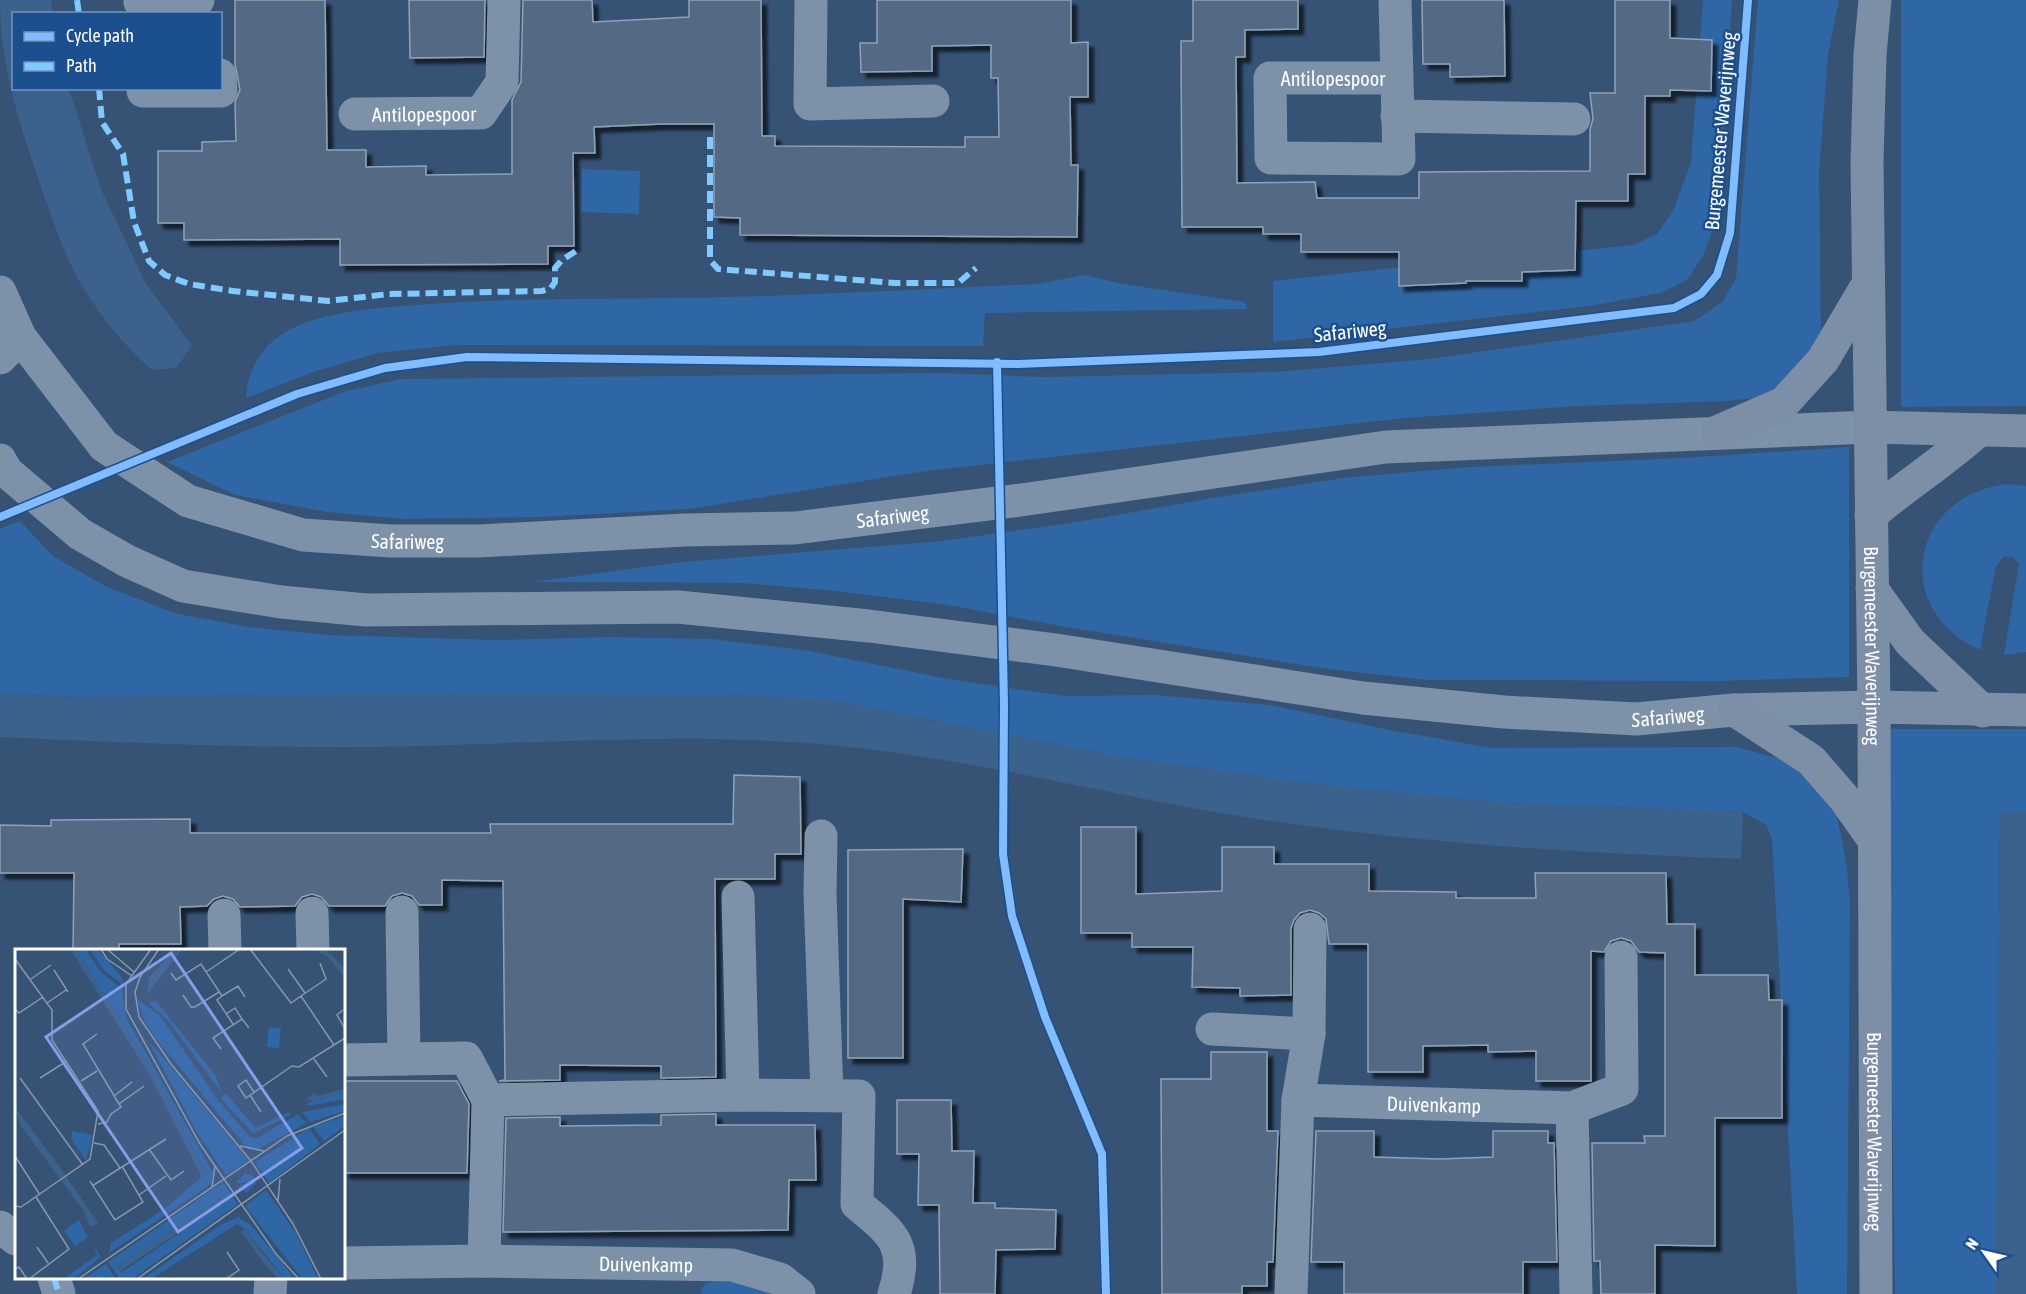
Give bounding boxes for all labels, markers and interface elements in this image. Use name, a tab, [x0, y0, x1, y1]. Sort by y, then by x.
legend	[12, 12, 222, 90]
text: Cycle path	[66, 25, 134, 46]
street label: Burgemeester Waverijnweg	[1700, 30, 1740, 231]
text: Path	[66, 55, 97, 76]
street label: Antilopespoor	[1281, 67, 1386, 90]
street label: Antilopespoor	[372, 102, 477, 125]
street label: Safariweg	[1313, 316, 1388, 346]
street label: Safariweg	[855, 500, 930, 532]
street label: Safariweg	[371, 528, 444, 553]
street label: Burgemeester Waverijnweg	[1860, 546, 1886, 746]
street label: Safariweg	[1631, 701, 1705, 731]
inset map	[15, 949, 345, 1279]
street label: Burgemeester Waverijnweg	[1864, 1032, 1887, 1232]
street label: Duivenkamp	[1386, 1091, 1481, 1117]
north arrow	[1954, 1222, 2014, 1282]
text: N	[1961, 1235, 1982, 1253]
street label: Duivenkamp	[599, 1251, 693, 1276]

